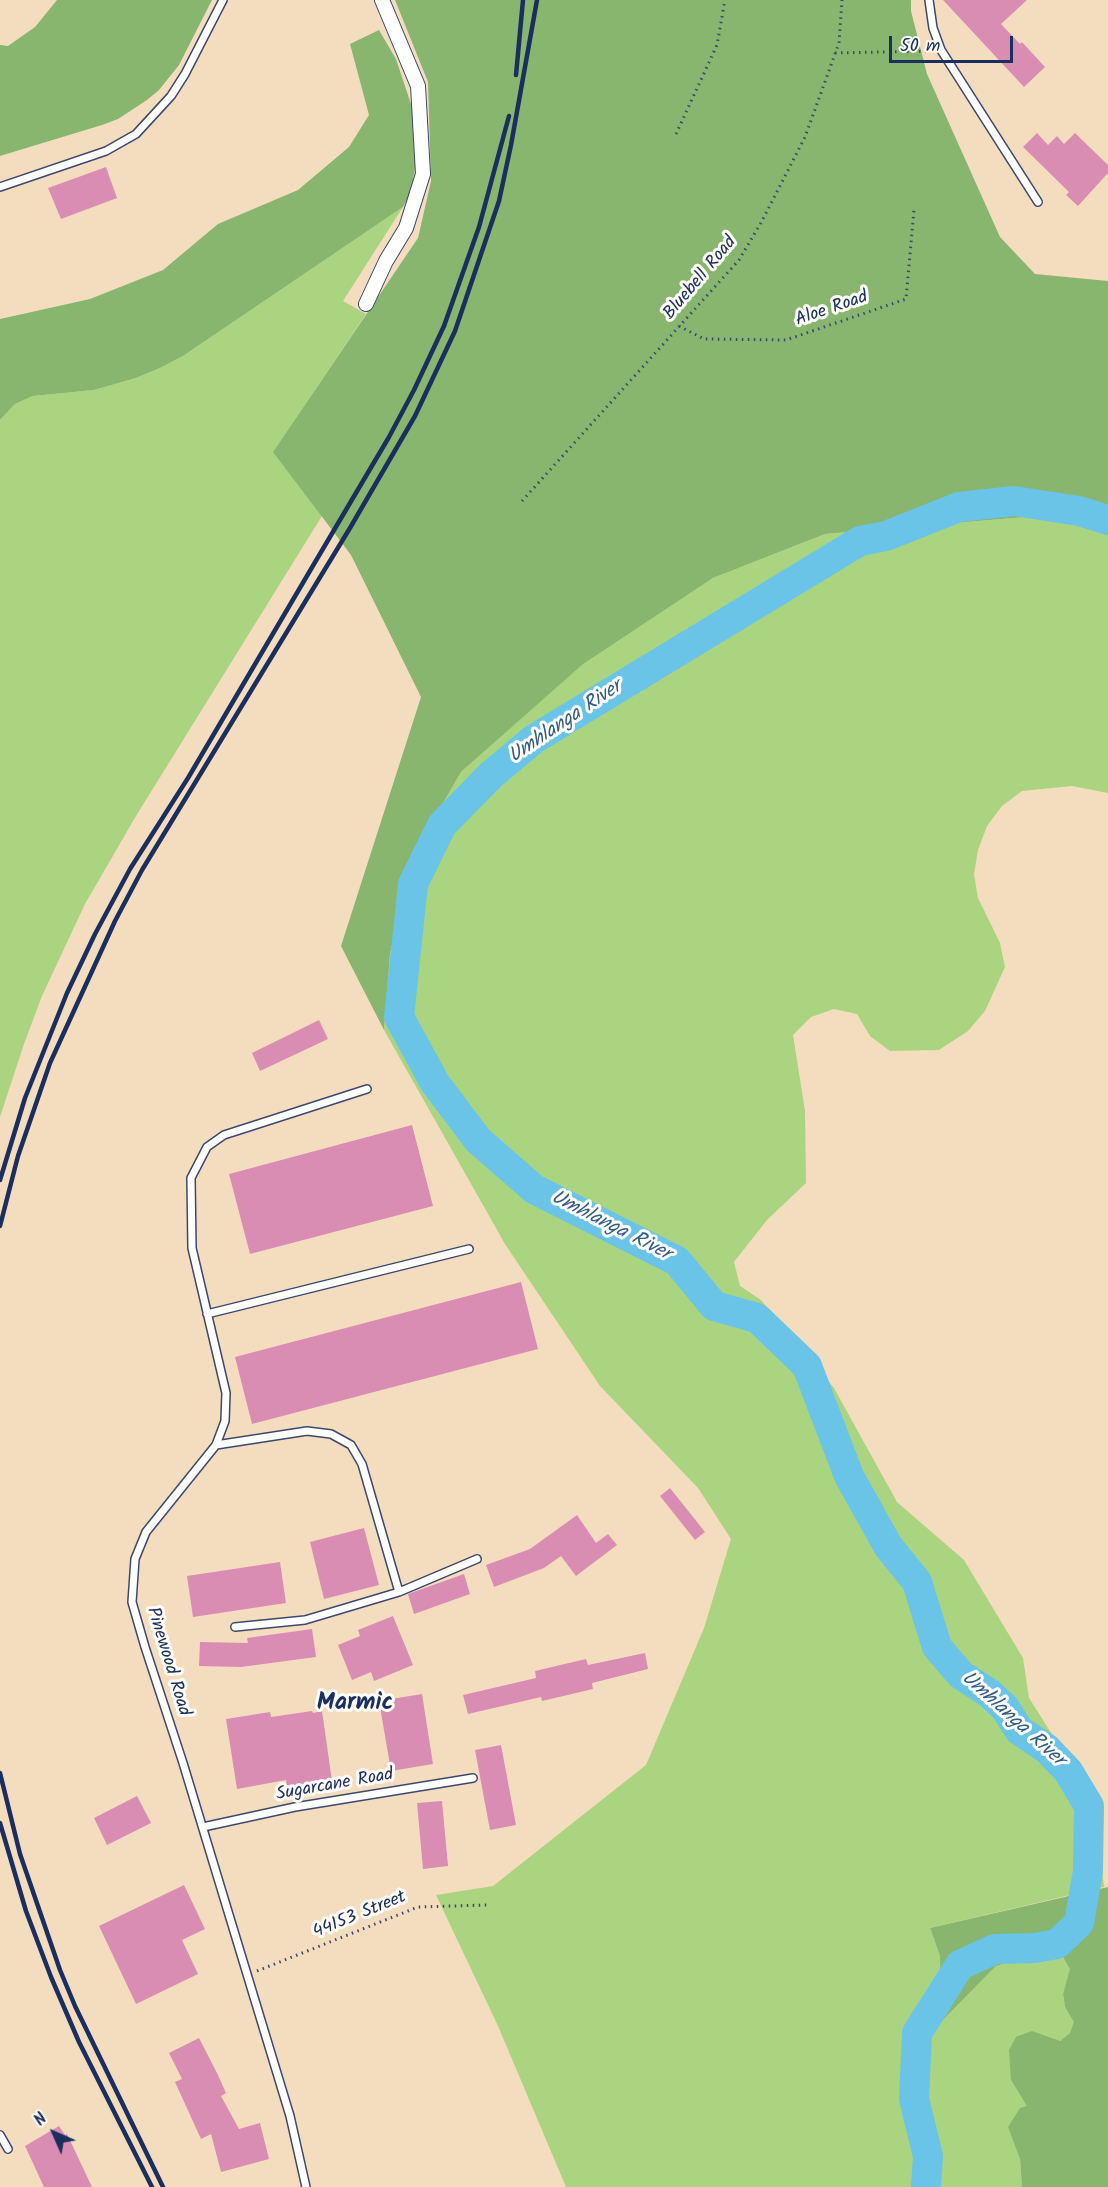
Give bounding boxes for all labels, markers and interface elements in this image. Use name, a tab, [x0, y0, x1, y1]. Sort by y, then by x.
scale bar	[892, 24, 1016, 62]
text: 50 m	[900, 32, 940, 61]
street label: Bluebell Road	[660, 233, 742, 325]
street label: Aloe Road	[793, 288, 871, 332]
water label: Umhlanga River	[505, 676, 627, 770]
water label: Umhlanga River	[546, 1187, 674, 1267]
street label: Pinewood Road	[140, 1605, 194, 1719]
water label: Umhlanga River	[955, 1667, 1069, 1773]
district label: Marmic	[317, 1691, 393, 1719]
street label: Sugarcane Road	[275, 1765, 395, 1807]
street label: 44153 Street	[310, 1888, 410, 1944]
north arrow	[24, 2103, 84, 2163]
text: N	[28, 2108, 53, 2132]

